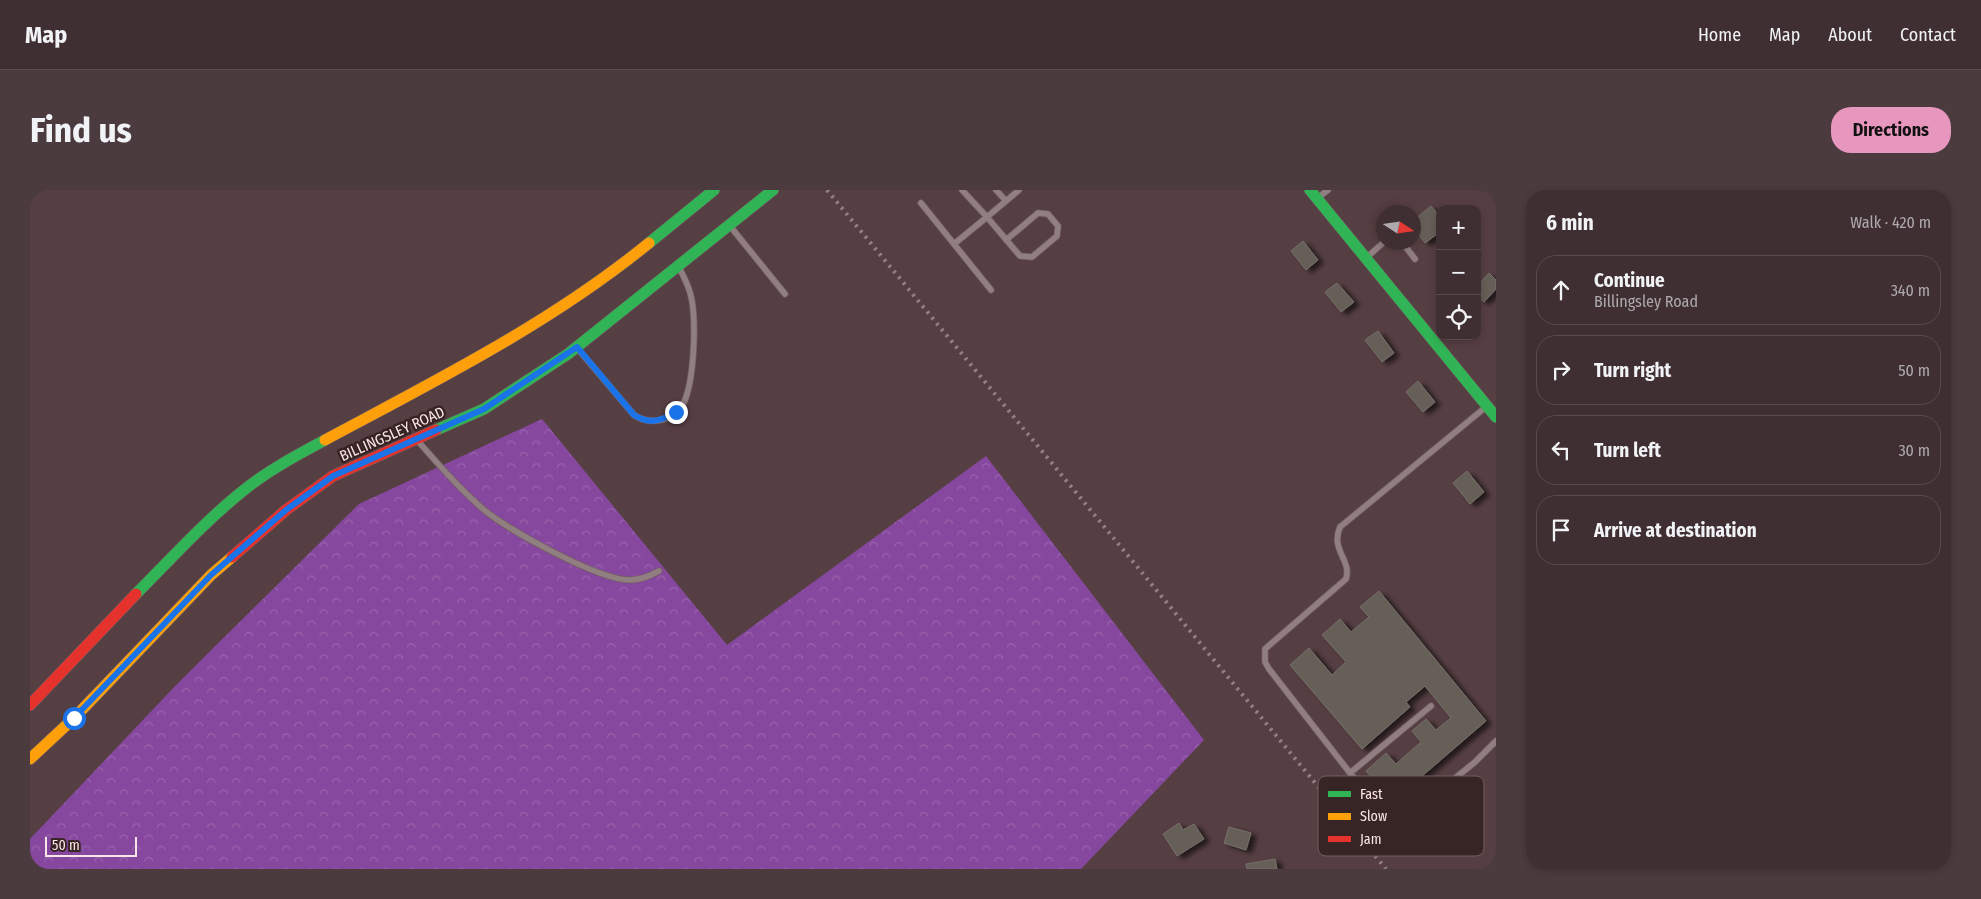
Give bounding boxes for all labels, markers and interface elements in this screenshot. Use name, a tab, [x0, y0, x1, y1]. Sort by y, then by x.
text: Map	[25, 21, 67, 49]
text: Home	[1698, 24, 1741, 46]
text: Map	[1769, 24, 1800, 46]
text: About	[1828, 24, 1872, 46]
text: Contact	[1900, 24, 1956, 46]
button: Directions	[1831, 107, 1951, 153]
text: Find us	[30, 109, 132, 151]
north arrow	[1376, 205, 1421, 250]
map controls	[1436, 205, 1481, 340]
button: +	[1436, 205, 1481, 250]
text: 6 min	[1546, 210, 1594, 236]
text: Walk · 420 m	[1850, 213, 1931, 232]
button: −	[1436, 250, 1481, 295]
text: Continue	[1594, 269, 1665, 292]
icon: ahead	[1547, 276, 1575, 304]
text: 340 m	[1891, 281, 1930, 300]
text: Billingsley Road	[1594, 292, 1698, 311]
button: locate	[1436, 295, 1481, 340]
icon: right	[1547, 356, 1575, 384]
text: Turn right	[1594, 359, 1671, 382]
text: 50 m	[1898, 361, 1930, 380]
route end	[665, 401, 688, 424]
street label: BILLINGSLEY ROAD	[337, 403, 447, 465]
icon: left	[1547, 436, 1575, 464]
text: Turn left	[1594, 439, 1661, 462]
text: 30 m	[1898, 441, 1930, 460]
icon: arrive	[1547, 516, 1575, 544]
text: Arrive at destination	[1594, 519, 1757, 542]
route start	[63, 707, 86, 730]
legend	[1318, 776, 1484, 856]
text: Fast	[1360, 786, 1383, 803]
text: Slow	[1360, 808, 1387, 825]
text: Jam	[1360, 831, 1381, 848]
scale bar	[45, 834, 138, 857]
text: 50 m	[52, 837, 80, 854]

